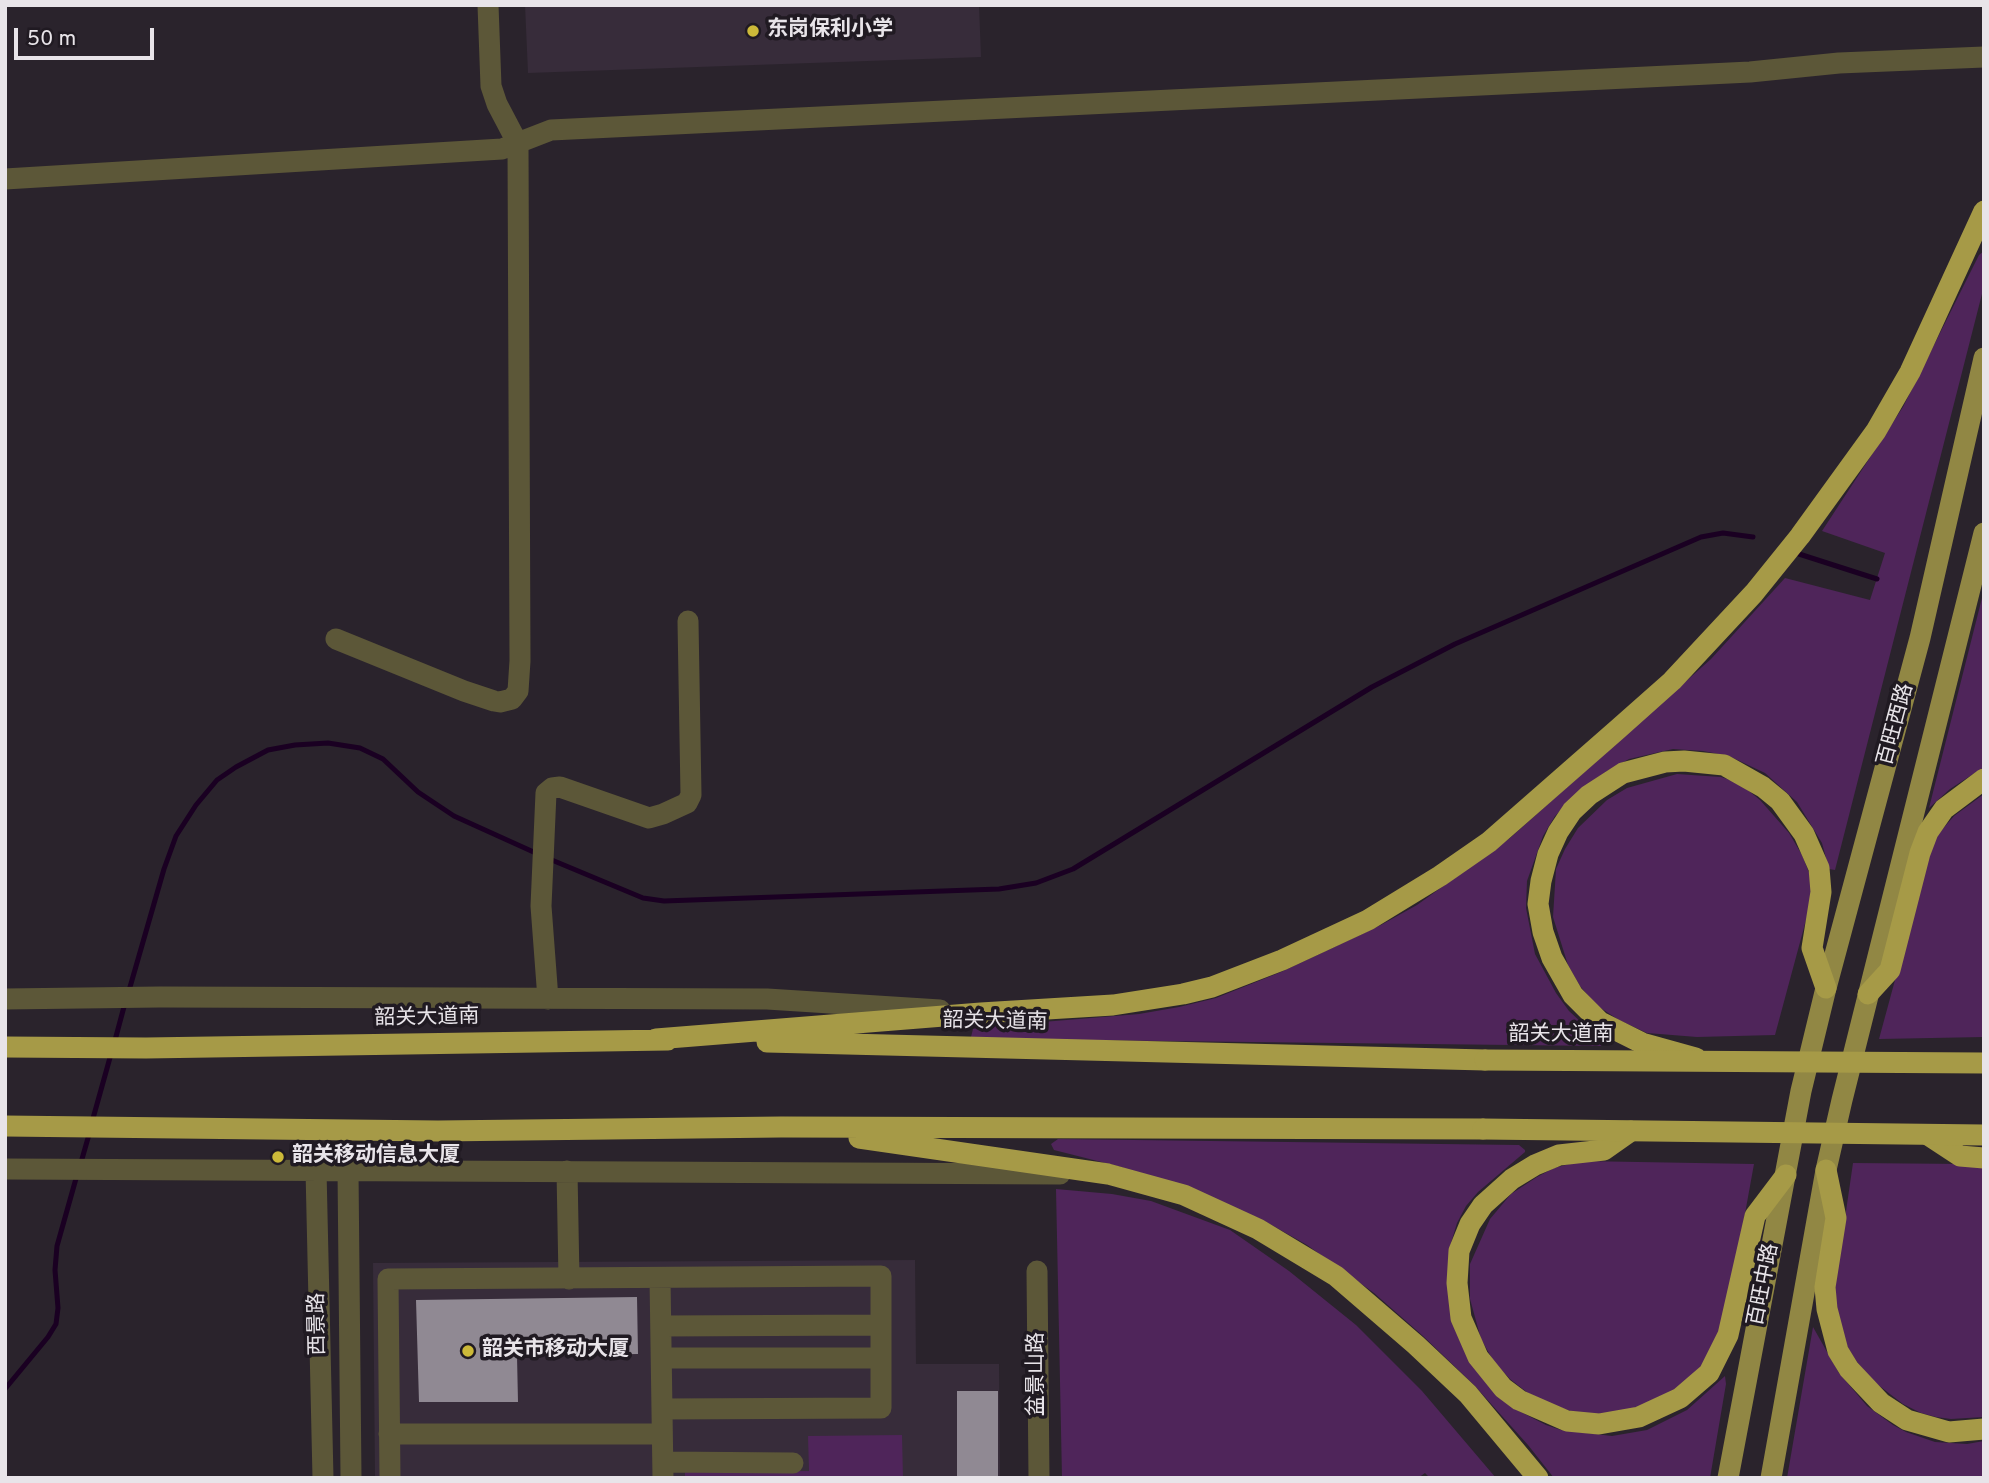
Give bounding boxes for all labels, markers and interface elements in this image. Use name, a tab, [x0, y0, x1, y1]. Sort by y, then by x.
scale bar	[18, 14, 158, 58]
place label: 东岗保利小学	[767, 18, 893, 44]
marker: 东岗保利小学	[745, 23, 761, 39]
text: 50 m	[27, 26, 76, 53]
street label: 百旺西路	[1874, 681, 1920, 769]
street label: 韶关大道南	[374, 1005, 480, 1033]
street label: 韶关大道南	[942, 1009, 1048, 1037]
street label: 韶关大道南	[1509, 1023, 1613, 1049]
place label: 韶关移动信息大厦	[292, 1144, 460, 1170]
marker: 韶关移动信息大厦	[270, 1149, 286, 1165]
street label: 百旺中路	[1745, 1241, 1785, 1329]
street label: 西景路	[306, 1292, 332, 1356]
street label: 盆景山路	[1025, 1332, 1051, 1416]
place label: 韶关市移动大厦	[482, 1338, 629, 1364]
marker: 韶关市移动大厦	[460, 1343, 476, 1359]

